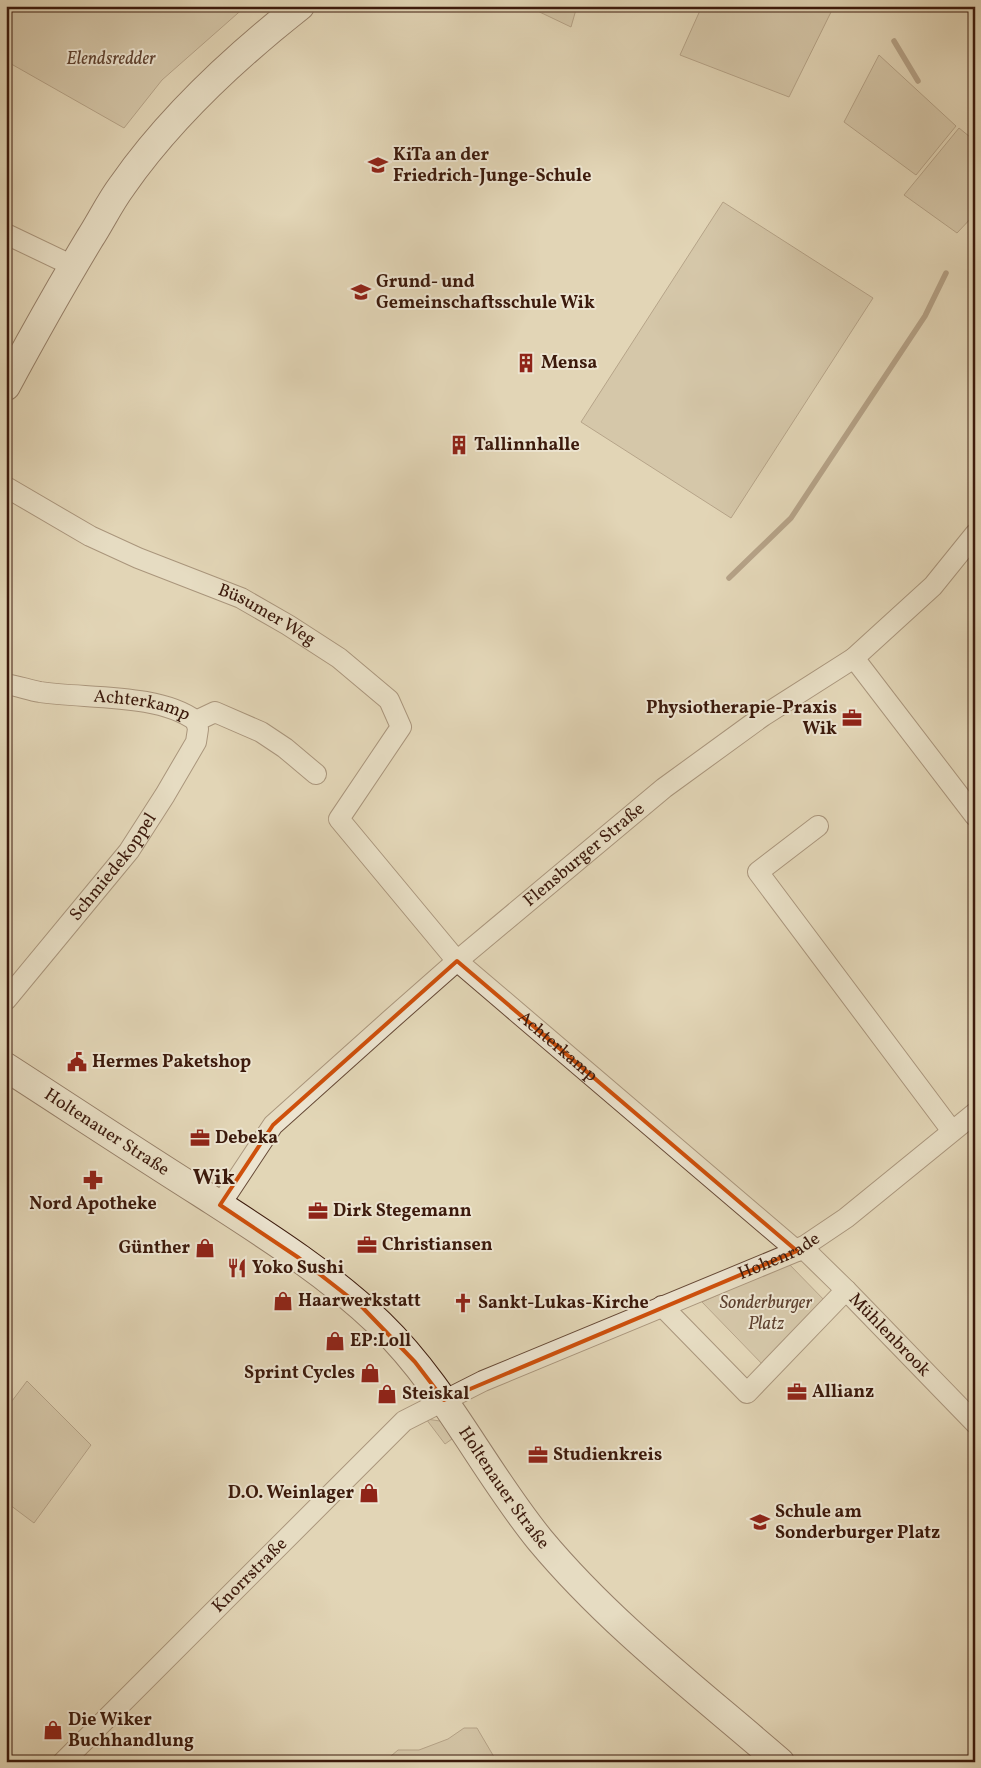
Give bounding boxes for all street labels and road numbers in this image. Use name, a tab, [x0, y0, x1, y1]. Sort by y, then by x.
street label: Büsumer Weg	[214, 578, 320, 652]
street label: Achterkamp	[93, 684, 195, 727]
street label: Flensburger Straße	[518, 797, 650, 913]
street label: Schmiedekoppel	[64, 808, 163, 926]
street label: Achterkamp	[512, 1005, 603, 1088]
street label: Holtenauer Straße	[39, 1082, 174, 1182]
street label: Hohenrade	[734, 1226, 825, 1287]
street label: Mühlenbrook	[843, 1287, 936, 1383]
street label: Holtenauer Straße	[452, 1422, 555, 1555]
street label: Knorrstraße	[206, 1532, 293, 1619]

